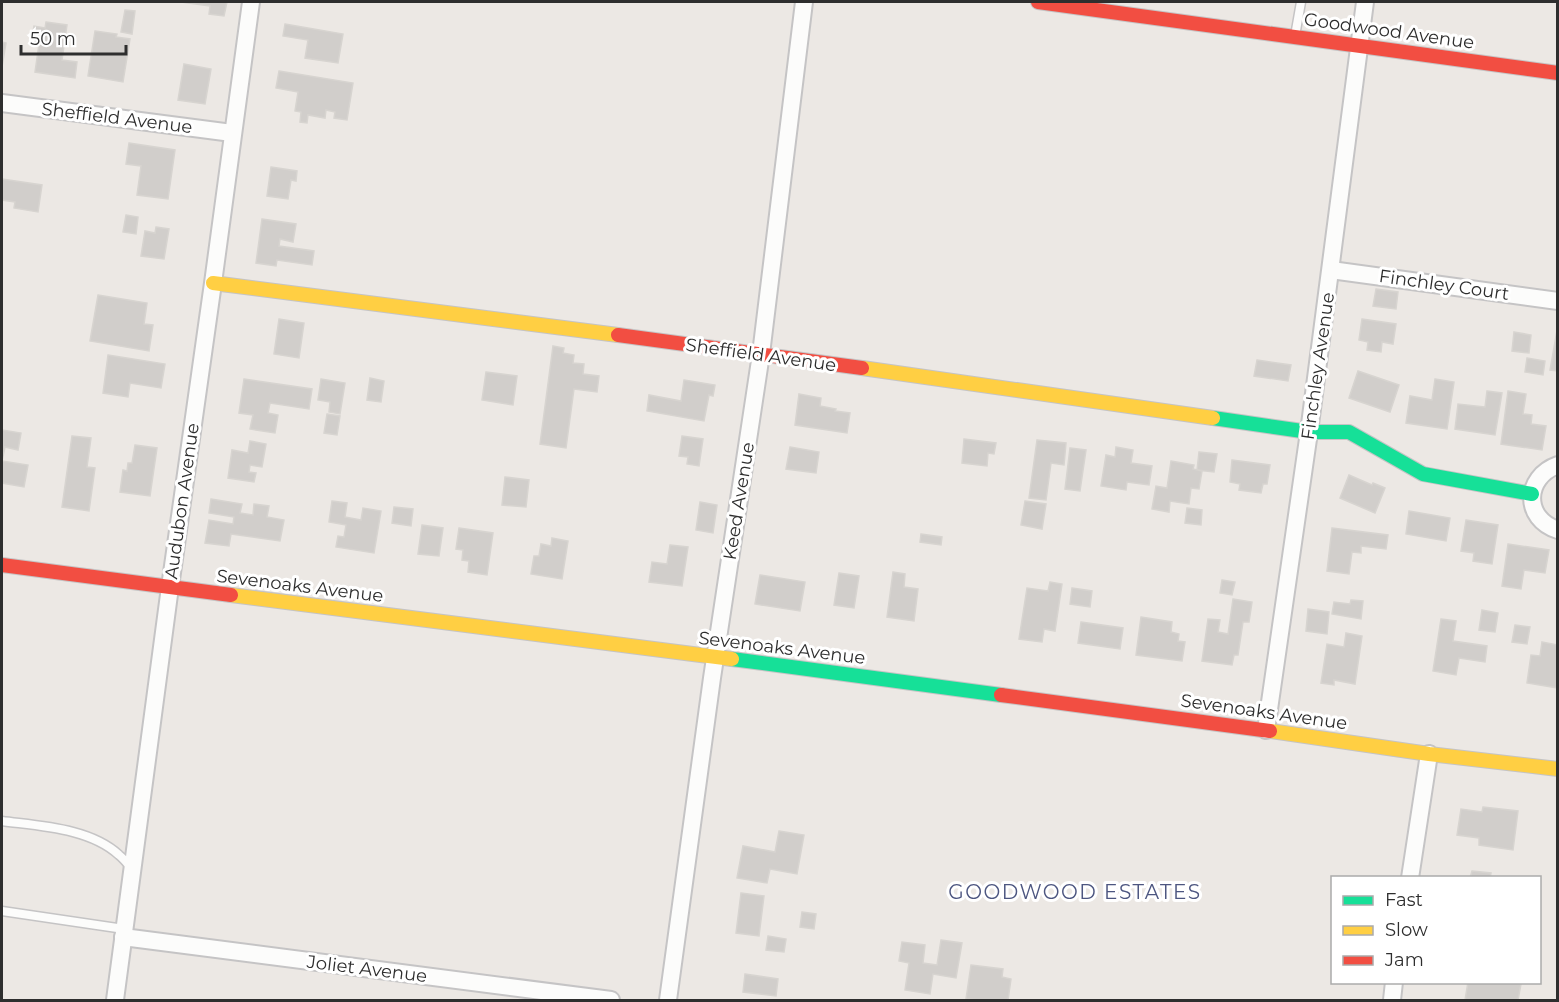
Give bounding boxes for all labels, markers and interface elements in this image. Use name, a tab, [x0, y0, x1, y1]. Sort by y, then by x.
street label: Goodwood Avenue	[1302, 8, 1476, 54]
scale bar	[21, 18, 126, 56]
text: 50 m	[30, 28, 76, 50]
street label: Sheffield Avenue	[40, 98, 194, 138]
street label: Finchley Court	[1378, 265, 1510, 305]
street label: Finchley Avenue	[1297, 291, 1339, 441]
street label: Sheffield Avenue	[684, 334, 838, 376]
street label: Audubon Avenue	[160, 421, 204, 580]
street label: Keed Avenue	[719, 440, 759, 561]
street label: Sevenoaks Avenue	[215, 565, 385, 607]
street label: Sevenoaks Avenue	[697, 627, 867, 669]
street label: Sevenoaks Avenue	[1179, 689, 1349, 735]
legend	[1331, 876, 1541, 984]
district label: GOODWOOD ESTATES	[948, 880, 1202, 904]
text: Fast	[1385, 889, 1423, 911]
text: Slow	[1385, 919, 1428, 941]
text: Jam	[1384, 949, 1424, 971]
street label: Joliet Avenue	[305, 951, 428, 987]

